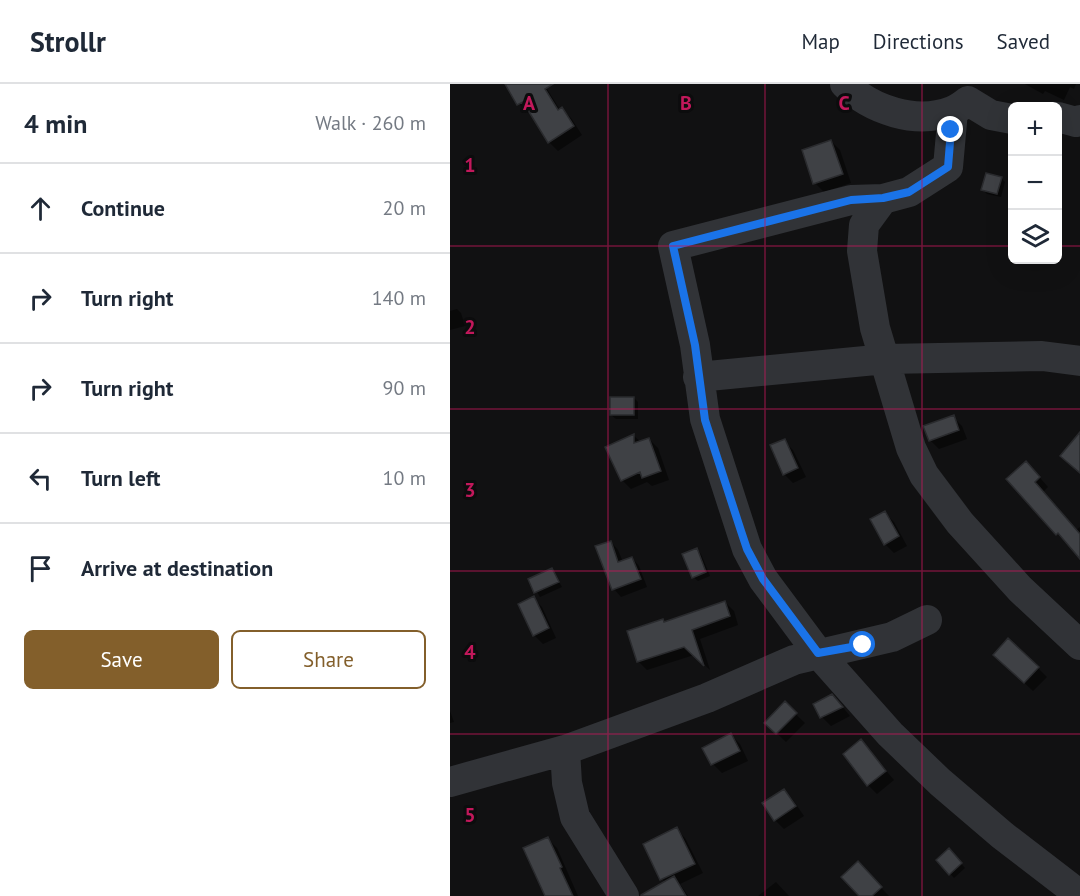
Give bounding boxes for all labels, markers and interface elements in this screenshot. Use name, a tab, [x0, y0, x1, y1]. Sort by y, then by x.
text: Strollr	[30, 23, 106, 60]
text: Map	[801, 28, 840, 55]
text: Directions	[873, 28, 964, 55]
text: Saved	[997, 28, 1050, 55]
text: A	[523, 90, 536, 116]
text: B	[680, 90, 692, 116]
text: C	[838, 90, 850, 116]
map controls	[1008, 102, 1062, 264]
button: +	[1008, 102, 1062, 156]
text: 4 min	[24, 107, 87, 140]
text: Walk · 260 m	[315, 110, 426, 136]
route end	[937, 116, 963, 142]
text: 1	[464, 152, 476, 178]
button: −	[1008, 156, 1062, 210]
icon: ahead	[24, 192, 57, 225]
text: Continue	[81, 194, 165, 222]
text: 20 m	[383, 195, 426, 221]
button: layers	[1008, 210, 1062, 264]
icon: right	[24, 282, 57, 315]
text: Turn right	[81, 284, 173, 312]
text: 140 m	[372, 285, 426, 311]
text: 2	[464, 314, 476, 340]
icon: right	[24, 372, 57, 405]
text: Turn right	[81, 374, 173, 402]
text: 90 m	[383, 375, 426, 401]
icon: left	[24, 462, 57, 495]
text: Turn left	[81, 464, 161, 492]
text: 10 m	[383, 465, 426, 491]
text: 3	[464, 477, 476, 503]
icon: arrive	[24, 552, 57, 585]
text: Arrive at destination	[81, 554, 273, 582]
button: Save	[24, 630, 219, 689]
button: Share	[231, 630, 426, 689]
route start	[849, 631, 875, 657]
text: 4	[464, 639, 476, 665]
text: 5	[464, 802, 476, 828]

